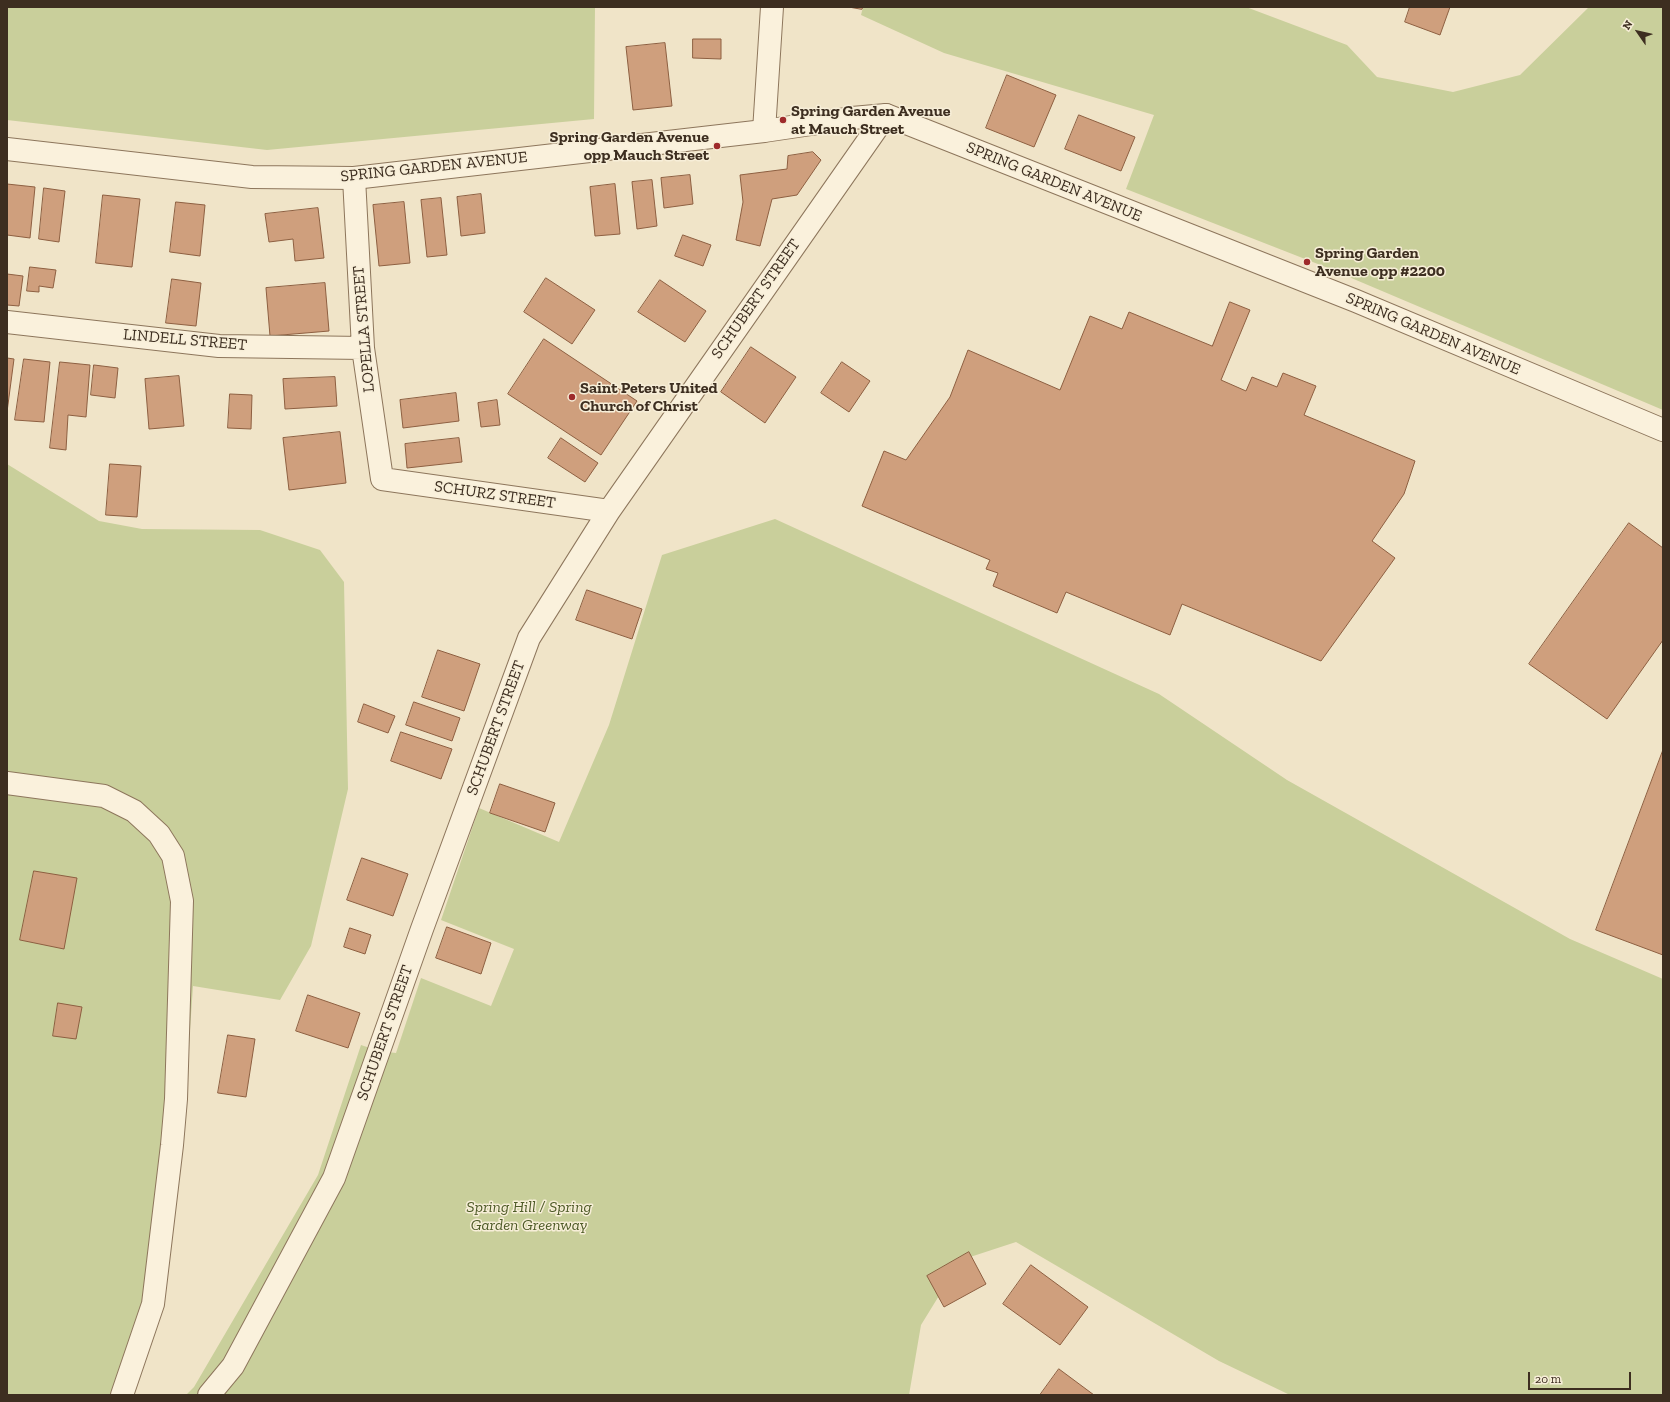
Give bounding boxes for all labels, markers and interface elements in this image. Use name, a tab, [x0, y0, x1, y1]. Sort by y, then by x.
north arrow	[1618, 12, 1658, 52]
text: N	[1620, 18, 1635, 32]
place label: Spring Garden Avenue at Mauch Street	[791, 101, 951, 139]
marker: Spring Garden Avenue at Mauch Street	[778, 115, 788, 125]
place label: Spring Garden Avenue opp Mauch Street	[549, 127, 709, 165]
street label: SPRING GARDEN AVENUE	[963, 138, 1145, 226]
marker: Spring Garden Avenue opp Mauch Street	[712, 141, 722, 151]
street label: SPRING GARDEN AVENUE	[340, 148, 528, 186]
street label: SCHUBERT STREET	[707, 235, 805, 363]
place label: Spring Garden Avenue opp #2200	[1315, 243, 1445, 281]
marker: Spring Garden Avenue opp #2200	[1302, 257, 1312, 267]
street label: LOPELLA STREET	[349, 265, 379, 393]
street label: SPRING GARDEN AVENUE	[1343, 288, 1523, 380]
street label: LINDELL STREET	[122, 325, 248, 355]
place label: Saint Peters United Church of Christ	[580, 378, 718, 416]
marker: Saint Peters United Church of Christ	[567, 392, 577, 402]
street label: SCHURZ STREET	[433, 477, 557, 513]
street label: SCHUBERT STREET	[463, 658, 529, 798]
street label: SCHUBERT STREET	[353, 963, 417, 1103]
park label: Spring Hill / Spring Garden Greenway	[466, 1197, 592, 1235]
scale bar	[1530, 1364, 1633, 1390]
text: 20 m	[1535, 1372, 1561, 1386]

